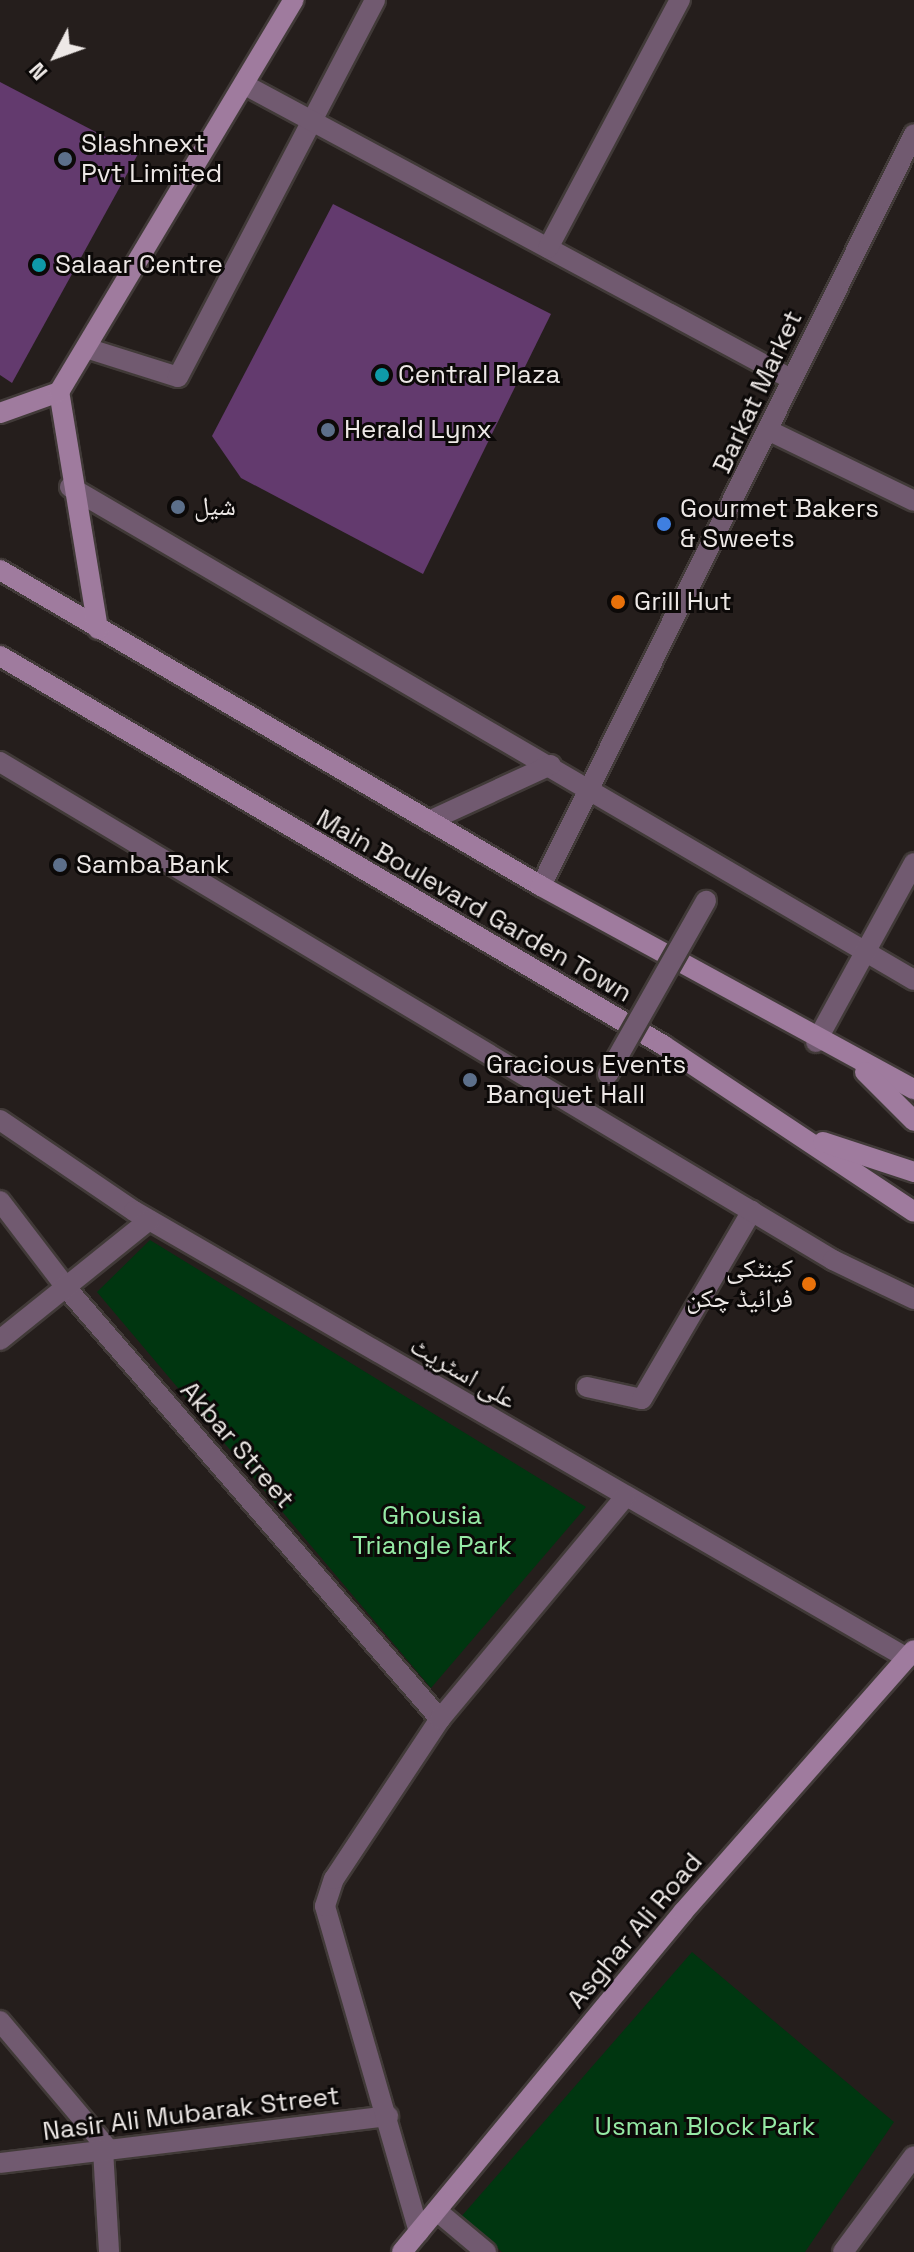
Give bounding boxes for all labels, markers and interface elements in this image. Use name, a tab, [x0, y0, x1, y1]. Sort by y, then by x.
north arrow	[16, 16, 96, 96]
text: N	[22, 57, 53, 86]
place label: Slashnext Pvt Limited	[81, 128, 222, 190]
marker: Slashnext Pvt Limited	[56, 150, 74, 168]
place label: Salaar Centre	[55, 249, 223, 281]
marker: Salaar Centre	[30, 256, 48, 274]
street label: Barkat Market	[707, 306, 809, 478]
place label: Central Plaza	[398, 359, 560, 391]
marker: Central Plaza	[373, 366, 391, 384]
place label: Herald Lynx	[344, 414, 492, 446]
marker: Herald Lynx	[319, 421, 337, 439]
place label: شیل	[194, 491, 236, 523]
place label: Gourmet Bakers & Sweets	[680, 493, 879, 554]
marker: شیل	[169, 498, 187, 516]
marker: Gourmet Bakers & Sweets	[655, 515, 673, 533]
place label: Grill Hut	[634, 586, 732, 618]
marker: Grill Hut	[609, 593, 627, 611]
street label: Main Boulevard Garden Town	[310, 803, 638, 1009]
place label: Samba Bank	[76, 849, 230, 881]
marker: Samba Bank	[51, 856, 69, 874]
place label: Gracious Events Banquet Hall	[486, 1049, 686, 1110]
marker: Gracious Events Banquet Hall	[461, 1071, 479, 1089]
place label: کینٹکی فرائیڈ چکن	[686, 1253, 793, 1314]
marker: کینٹکی فرائیڈ چکن	[800, 1275, 818, 1293]
street label: علی اسٹریٹ	[404, 1330, 522, 1416]
street label: Akbar Street	[173, 1375, 301, 1515]
park label: Ghousia Triangle Park	[352, 1500, 512, 1562]
street label: Asghar Ali Road	[561, 1847, 709, 2015]
street label: Nasir Ali Mubarak Street	[41, 2080, 341, 2148]
park label: Usman Block Park	[595, 2111, 815, 2143]

